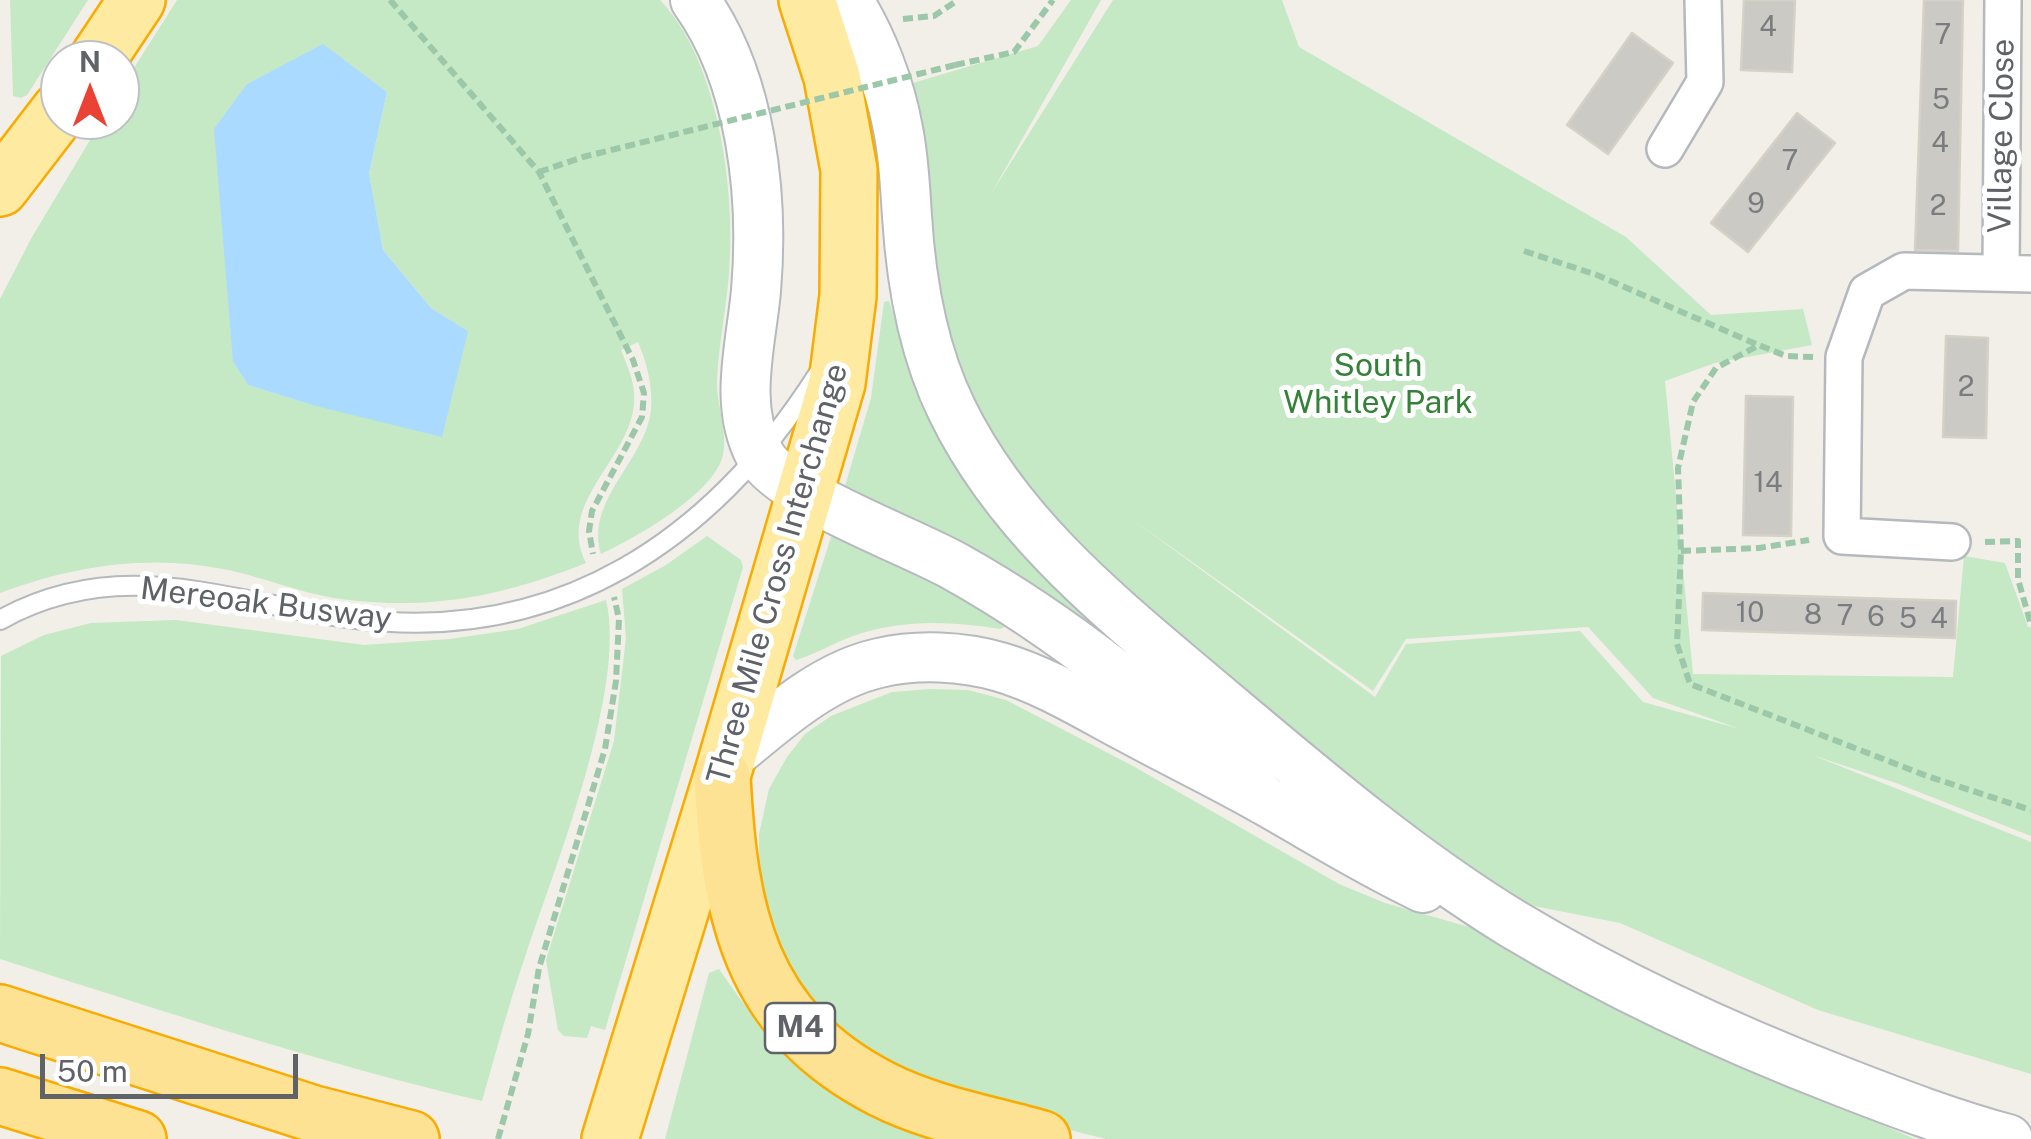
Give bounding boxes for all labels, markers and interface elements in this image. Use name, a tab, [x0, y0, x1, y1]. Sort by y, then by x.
house number: 4	[1759, 10, 1777, 44]
house number: 7	[1935, 18, 1951, 52]
street label: Village Close	[1981, 38, 2023, 234]
north arrow	[40, 40, 140, 140]
text: N	[79, 45, 101, 78]
house number: 5	[1932, 83, 1950, 117]
house number: 4	[1931, 126, 1949, 160]
house number: 7	[1782, 144, 1798, 178]
house number: 9	[1747, 187, 1765, 221]
house number: 2	[1930, 189, 1946, 223]
park label: South Whitley Park	[1283, 347, 1473, 422]
street label: Three Mile Cross Interchange	[699, 359, 857, 789]
house number: 2	[1958, 370, 1974, 404]
house number: 14	[1754, 466, 1782, 500]
street label: Mereoak Busway	[138, 570, 394, 638]
house number: 10	[1736, 596, 1764, 630]
house number: 8	[1804, 598, 1822, 632]
house number: 7	[1837, 599, 1853, 633]
house number: 6	[1867, 600, 1885, 634]
house number: 5	[1899, 602, 1917, 636]
house number: 4	[1930, 602, 1948, 636]
road number: M4	[765, 1003, 835, 1053]
scale bar	[45, 1034, 302, 1096]
text: 50 m	[57, 1053, 128, 1089]

